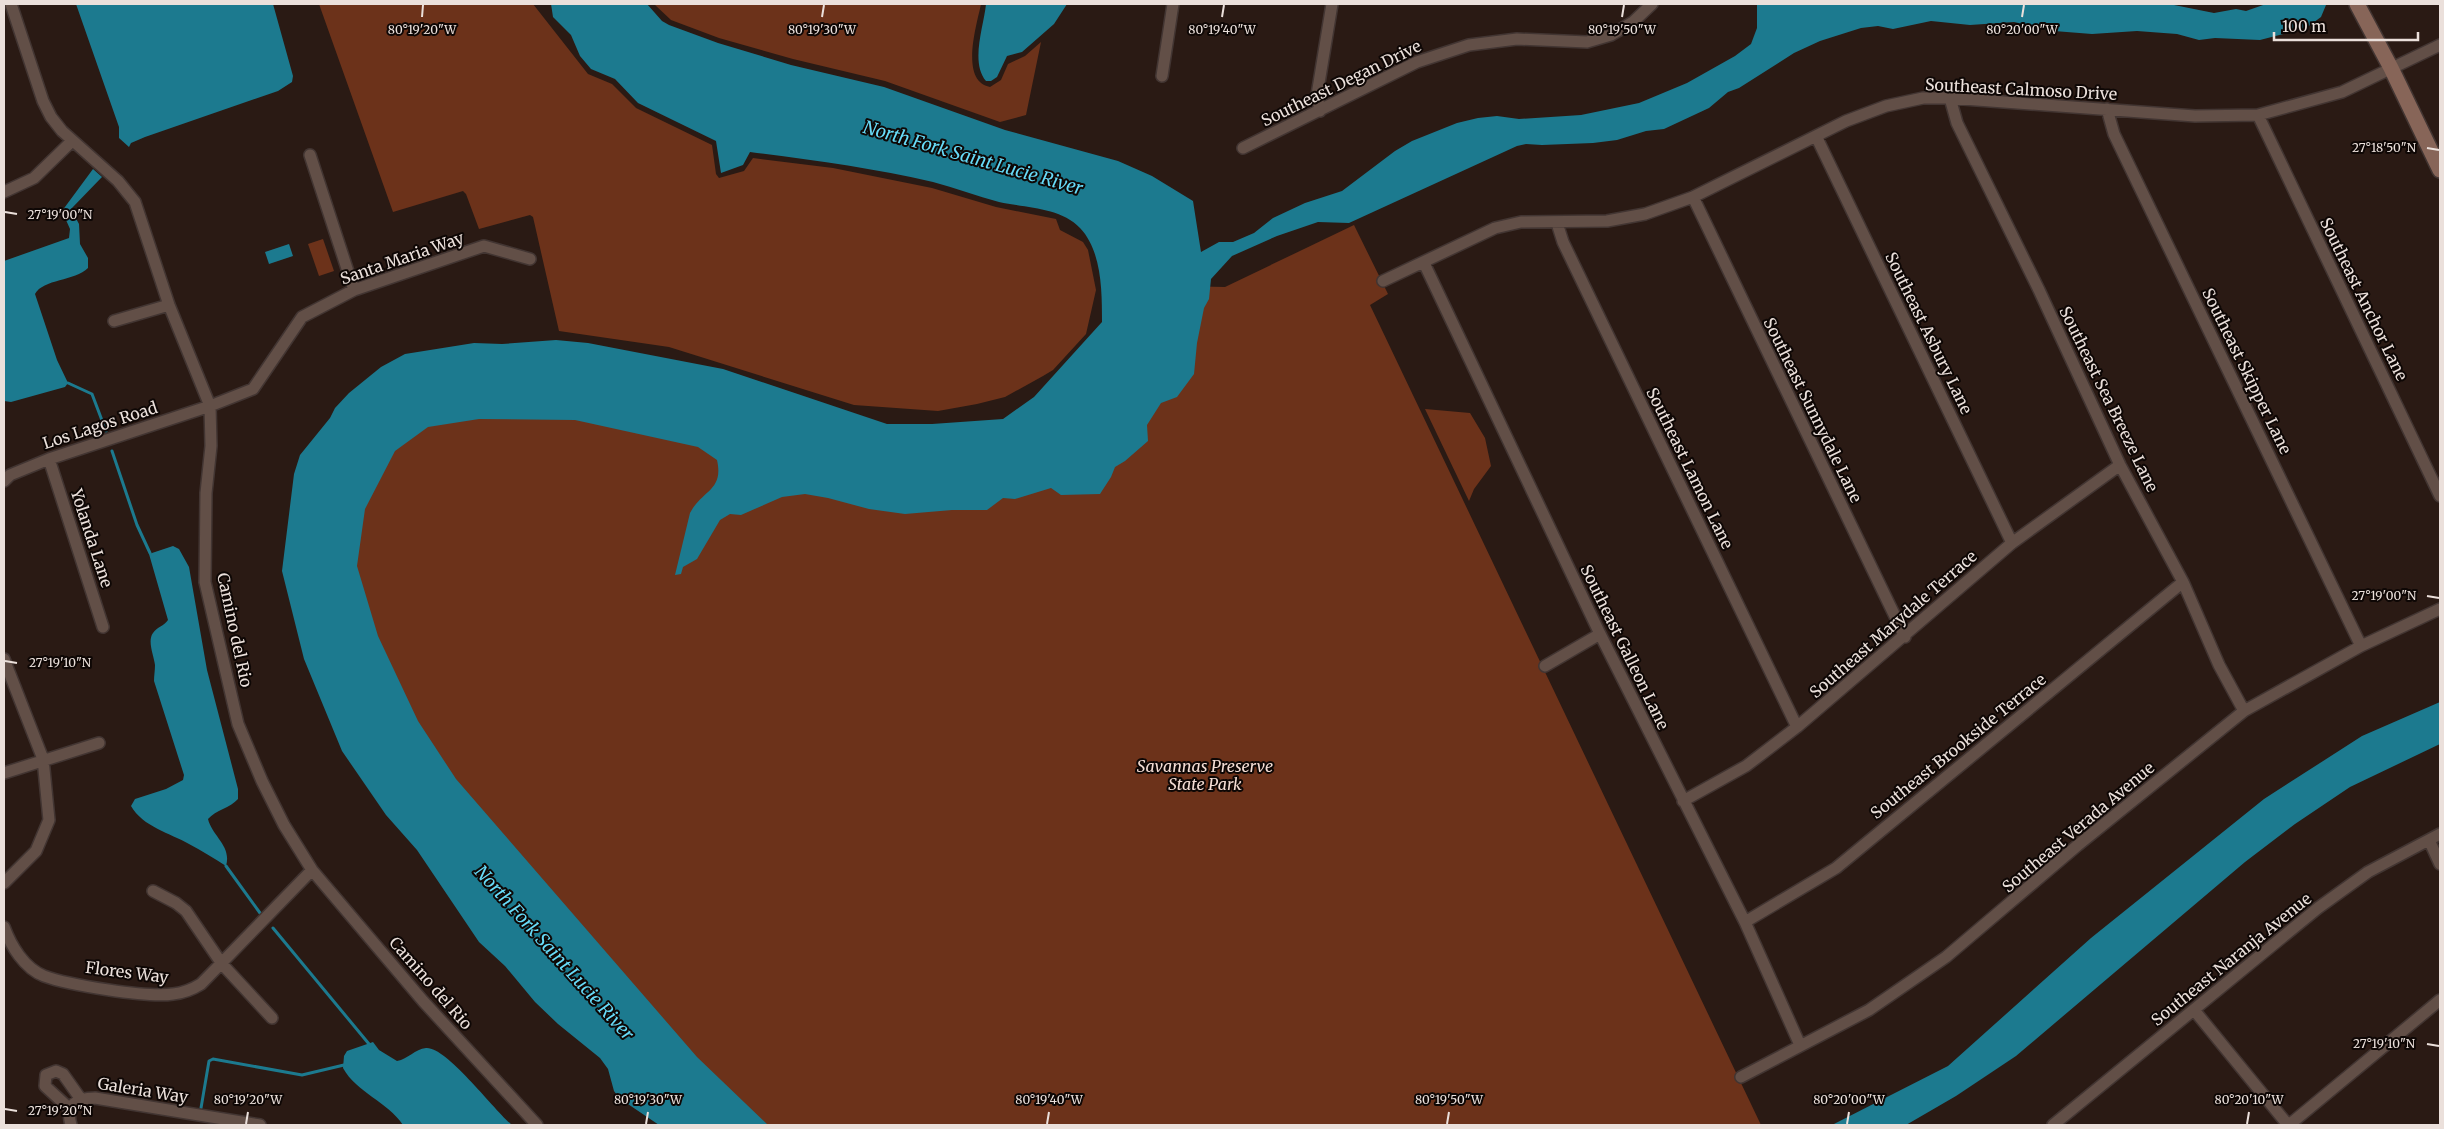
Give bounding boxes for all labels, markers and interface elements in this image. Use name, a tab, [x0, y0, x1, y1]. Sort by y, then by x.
scale bar	[2274, 10, 2418, 42]
text: 100 m	[2282, 17, 2326, 36]
text: 80°19'20"W	[388, 22, 457, 37]
text: 80°19'30"W	[788, 22, 857, 37]
text: 80°19'40"W	[1188, 22, 1257, 37]
text: 80°19'50"W	[1588, 22, 1657, 37]
text: 80°20'00"W	[1986, 22, 2059, 37]
street label: Southeast Degan Drive	[1258, 36, 1424, 130]
street label: Southeast Calmoso Drive	[1924, 74, 2118, 104]
water label: North Fork Saint Lucie River	[861, 115, 1086, 200]
text: 27°18'50"N	[2352, 140, 2417, 155]
text: 27°19'00"N	[28, 207, 93, 222]
street label: Southeast Anchor Lane	[2316, 214, 2412, 384]
street label: Santa Maria Way	[338, 227, 467, 289]
street label: Southeast Asbury Lane	[1881, 249, 1977, 417]
street label: Southeast Skipper Lane	[2198, 285, 2296, 457]
street label: Southeast Sea Breeze Lane	[2055, 303, 2163, 495]
street label: Southeast Sunnydale Lane	[1759, 314, 1867, 506]
street label: Southeast Lamon Lane	[1642, 384, 1738, 552]
street label: Los Lagos Road	[40, 397, 160, 453]
street label: Yolanda Lane	[66, 485, 117, 590]
street label: Southeast Marydale Terrace	[1805, 546, 1981, 702]
street label: Southeast Galleon Lane	[1576, 561, 1674, 733]
street label: Camino del Rio	[213, 571, 257, 689]
text: 27°19'00"N	[2352, 588, 2417, 603]
text: 27°19'10"N	[29, 655, 92, 670]
street label: Southeast Brookside Terrace	[1866, 669, 2050, 823]
park label: Savannas Preserve State Park	[1137, 756, 1273, 794]
street label: Southeast Verada Avenue	[1998, 757, 2158, 897]
water label: North Fork Saint Lucie River	[470, 861, 639, 1045]
street label: Southeast Naranja Avenue	[2147, 888, 2315, 1030]
street label: Camino del Rio	[385, 933, 477, 1033]
street label: Flores Way	[84, 957, 170, 987]
text: 27°19'10"N	[2353, 1036, 2416, 1051]
street label: Galeria Way	[96, 1073, 190, 1107]
text: 80°19'20"W	[214, 1092, 283, 1107]
text: 80°19'30"W	[614, 1092, 683, 1107]
text: 80°19'40"W	[1015, 1092, 1084, 1107]
text: 80°19'50"W	[1415, 1092, 1484, 1107]
text: 80°20'00"W	[1813, 1092, 1886, 1107]
text: 80°20'10"W	[2215, 1092, 2284, 1107]
text: 27°19'20"N	[28, 1103, 93, 1118]

